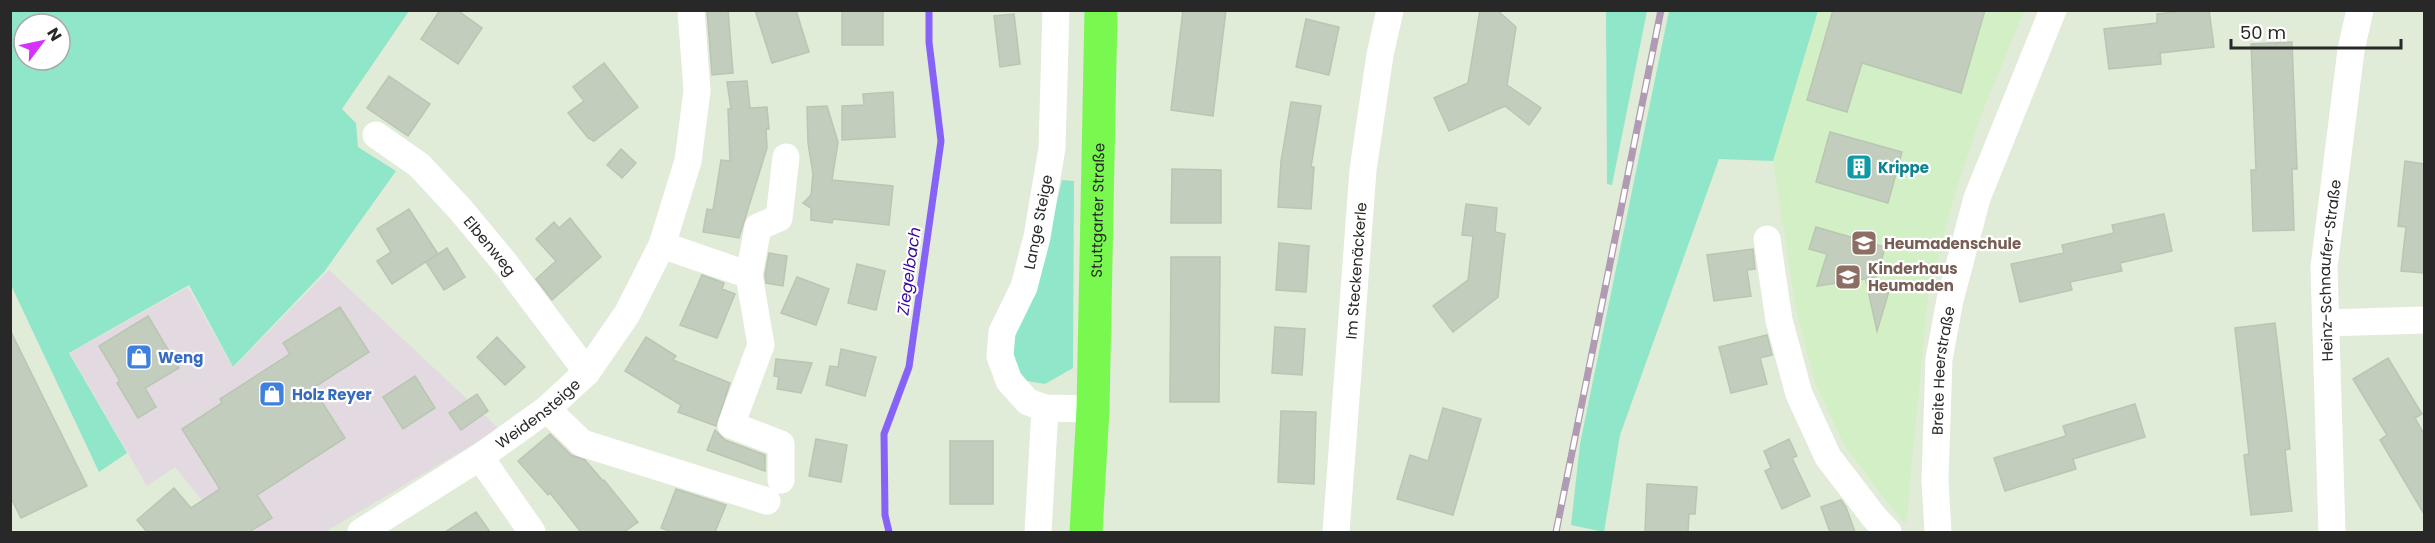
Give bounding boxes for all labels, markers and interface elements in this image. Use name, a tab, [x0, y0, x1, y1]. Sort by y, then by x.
north arrow	[12, 12, 72, 72]
scale bar	[2231, 12, 2400, 50]
text: 50 m	[2240, 20, 2286, 45]
text: N	[41, 23, 67, 46]
street label: Stuttgarter Straße	[1085, 143, 1109, 278]
building icon: Krippe	[1844, 152, 1874, 182]
place label: Krippe	[1878, 157, 1929, 178]
street label: Lange Steige	[1018, 173, 1058, 271]
street label: Heinz-Schnaufer-Straße	[2313, 178, 2345, 362]
street label: Im Steckenäckerle	[1340, 201, 1371, 340]
street label: Elbenweg	[459, 211, 521, 280]
water label: Ziegelbach	[891, 225, 927, 318]
school or university icon: Heumadenschule	[1849, 228, 1879, 258]
place label: Heumadenschule	[1884, 233, 2021, 254]
place label: Kinderhaus Heumaden	[1868, 258, 1958, 296]
school or university icon: Kinderhaus Heumaden	[1833, 262, 1863, 292]
street label: Breite Heerstraße	[1926, 304, 1959, 435]
shop icon: Weng	[124, 342, 154, 372]
place label: Weng	[158, 347, 203, 368]
street label: Weidensteige	[491, 373, 584, 453]
shop icon: Holz Reyer	[257, 379, 287, 409]
place label: Holz Reyer	[292, 384, 372, 405]

